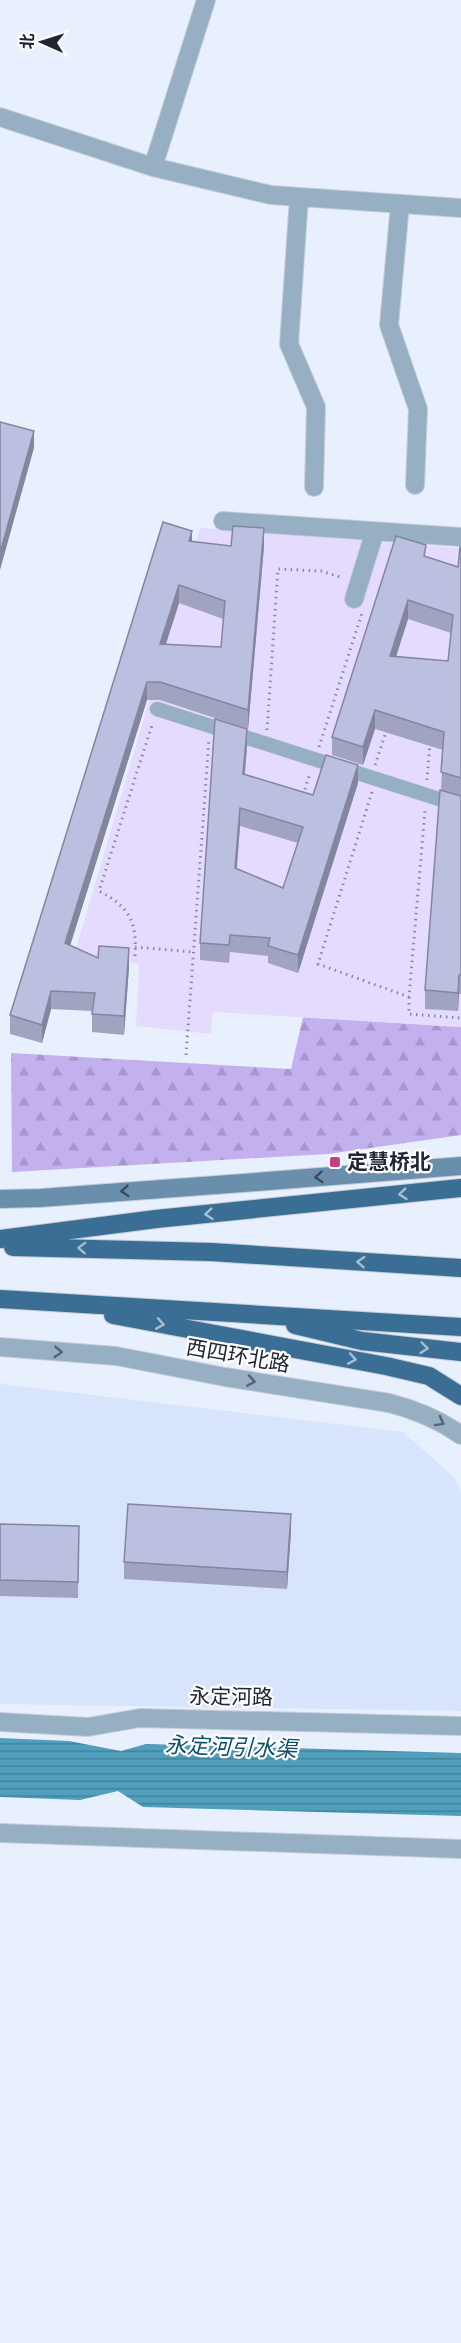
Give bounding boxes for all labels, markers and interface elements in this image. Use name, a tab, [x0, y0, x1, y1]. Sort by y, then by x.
north arrow	[12, 12, 72, 72]
text: 北	[17, 33, 38, 50]
place label: 定慧桥北	[347, 1148, 431, 1176]
marker: 定慧桥北	[328, 1155, 342, 1169]
one-way arrow	[314, 1170, 323, 1183]
one-way arrow	[120, 1184, 129, 1197]
one-way arrow	[398, 1187, 407, 1200]
one-way arrow	[204, 1207, 213, 1220]
one-way arrow	[78, 1242, 87, 1255]
one-way arrow	[356, 1255, 365, 1268]
one-way arrow	[155, 1317, 165, 1330]
street label: 西四环北路	[184, 1333, 292, 1379]
one-way arrow	[419, 1341, 429, 1353]
one-way arrow	[54, 1345, 63, 1358]
one-way arrow	[347, 1352, 357, 1365]
one-way arrow	[246, 1375, 255, 1387]
one-way arrow	[434, 1415, 444, 1426]
street label: 永定河路	[189, 1682, 273, 1712]
water label: 永定河引水渠	[165, 1730, 300, 1764]

